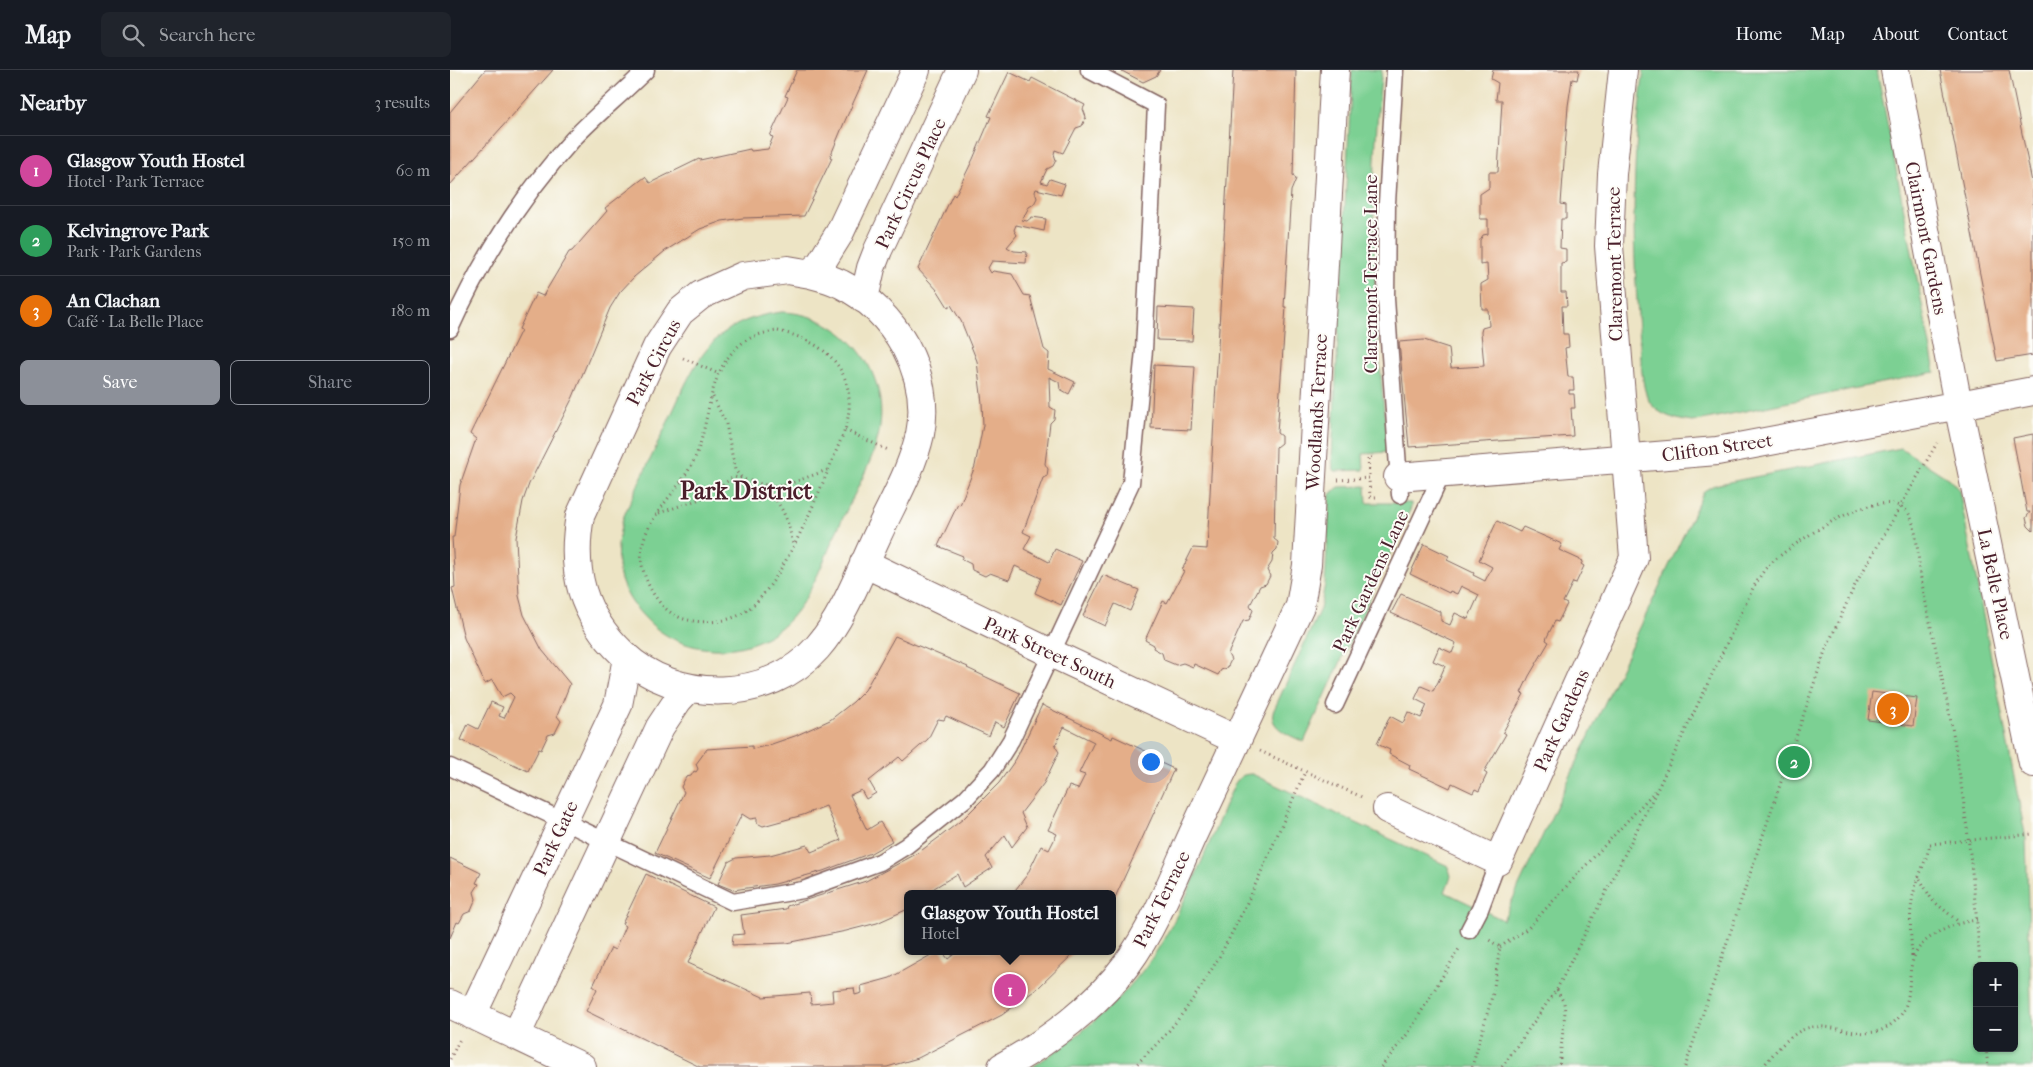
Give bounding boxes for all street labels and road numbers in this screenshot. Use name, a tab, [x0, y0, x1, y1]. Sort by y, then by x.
street label: Park Circus Place	[871, 115, 951, 252]
street label: Clairmont Gardens	[1900, 160, 1952, 317]
street label: Claremont Terrace Lane	[1360, 174, 1382, 374]
street label: Claremont Terrace	[1603, 187, 1627, 341]
street label: Park Circus	[622, 316, 686, 409]
street label: Woodlands Terrace	[1302, 333, 1332, 492]
street label: Clifton Street	[1660, 429, 1774, 467]
street label: Park Gardens Lane	[1328, 507, 1414, 656]
street label: La Belle Place	[1972, 527, 2018, 642]
street label: Park Street South	[980, 613, 1120, 693]
street label: Park Gardens	[1530, 666, 1594, 775]
street label: Park Gate	[529, 797, 583, 879]
street label: Park Terrace	[1129, 847, 1195, 952]

